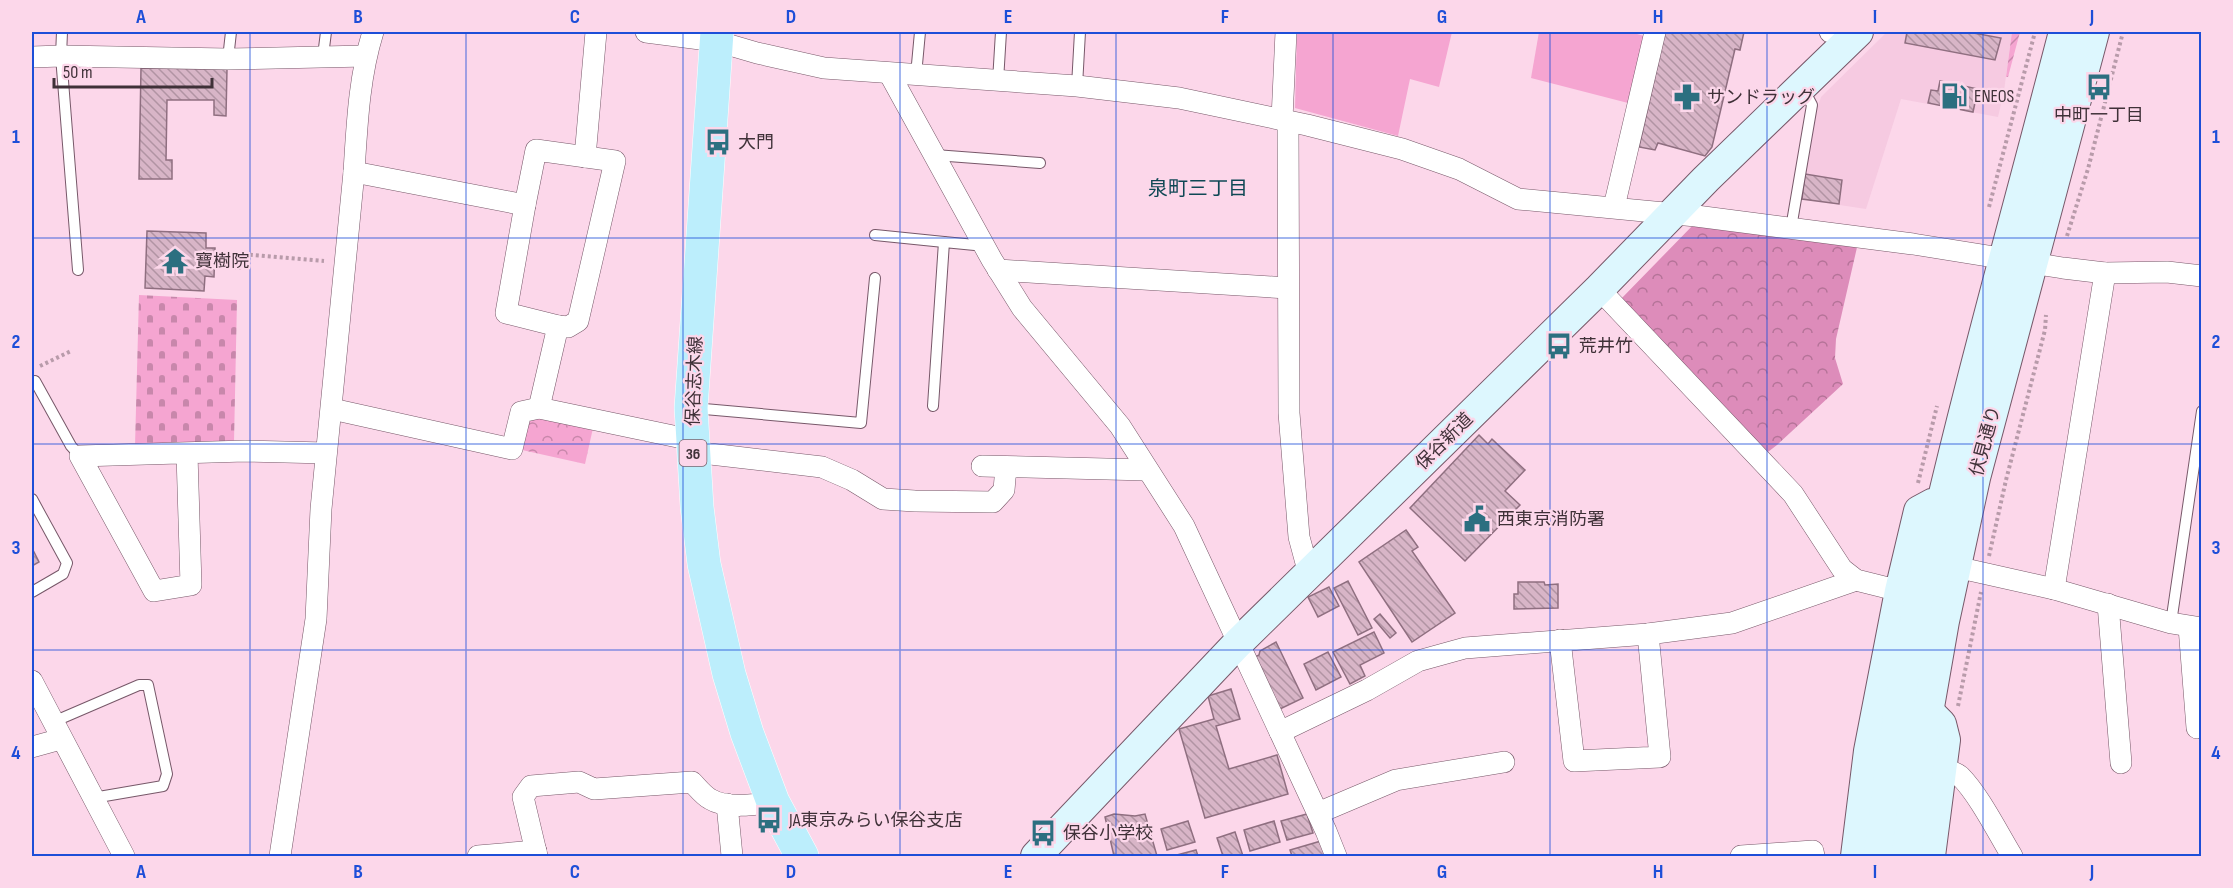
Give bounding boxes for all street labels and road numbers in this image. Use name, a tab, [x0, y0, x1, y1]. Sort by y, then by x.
street label: 保谷志木線	[682, 336, 707, 426]
street label: 伏見通り	[1966, 404, 2005, 479]
street label: 保谷新道	[1411, 408, 1477, 474]
road number: 36	[680, 440, 706, 466]

